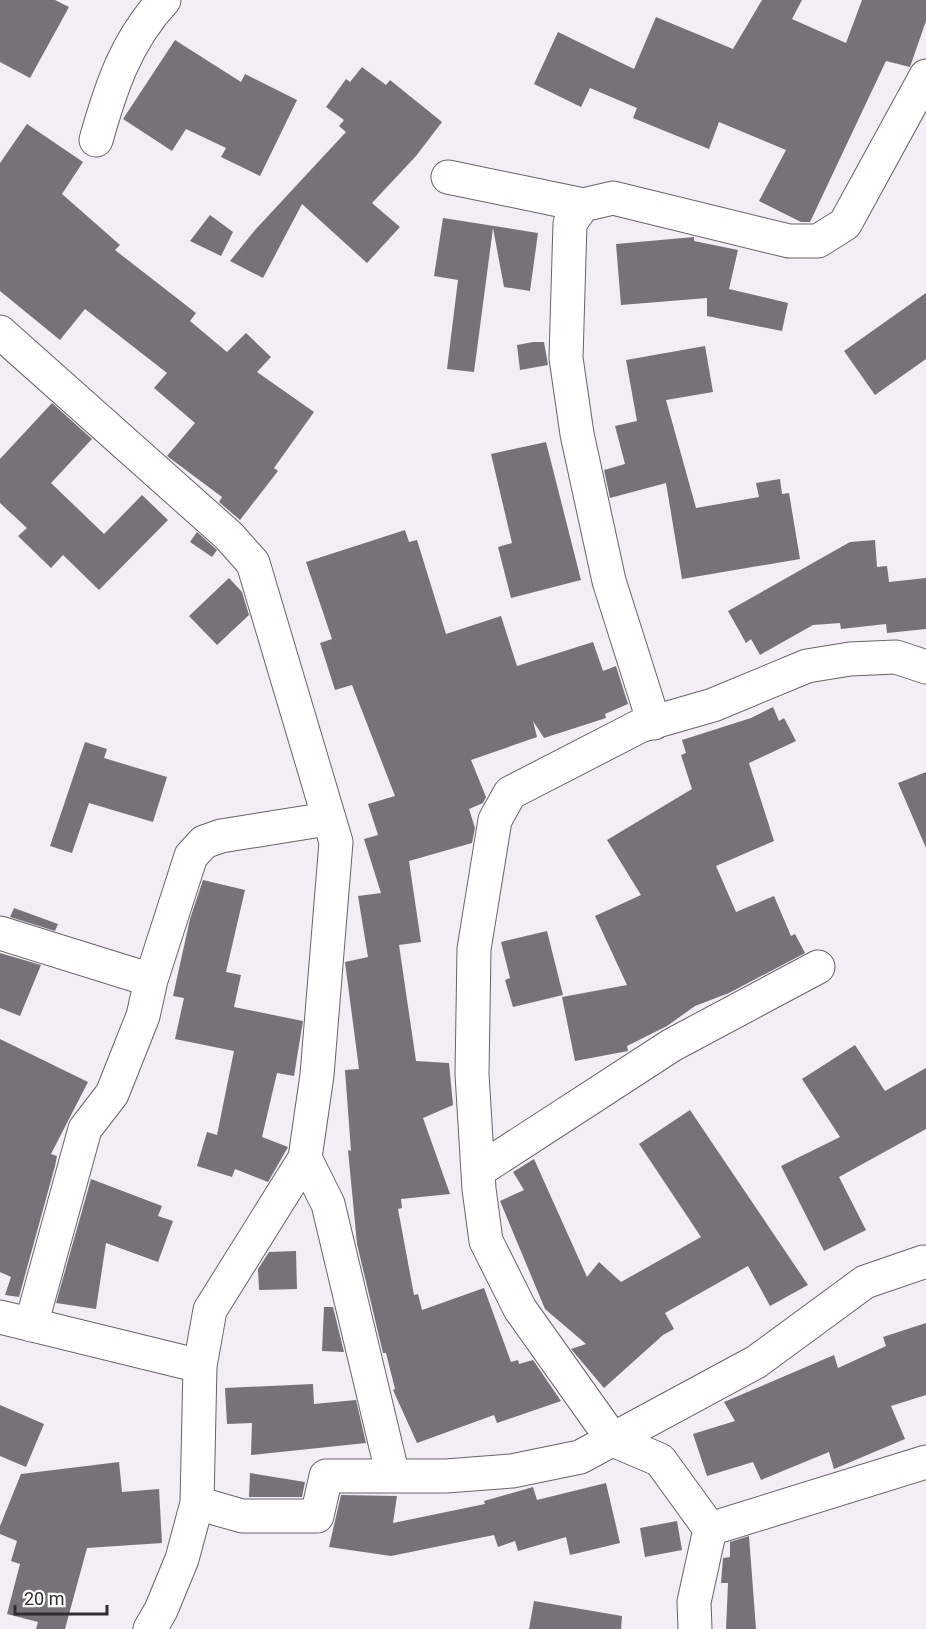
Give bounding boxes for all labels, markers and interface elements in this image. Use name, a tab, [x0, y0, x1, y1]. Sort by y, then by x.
scale bar	[15, 1578, 106, 1616]
text: 20 m	[24, 1588, 64, 1609]

